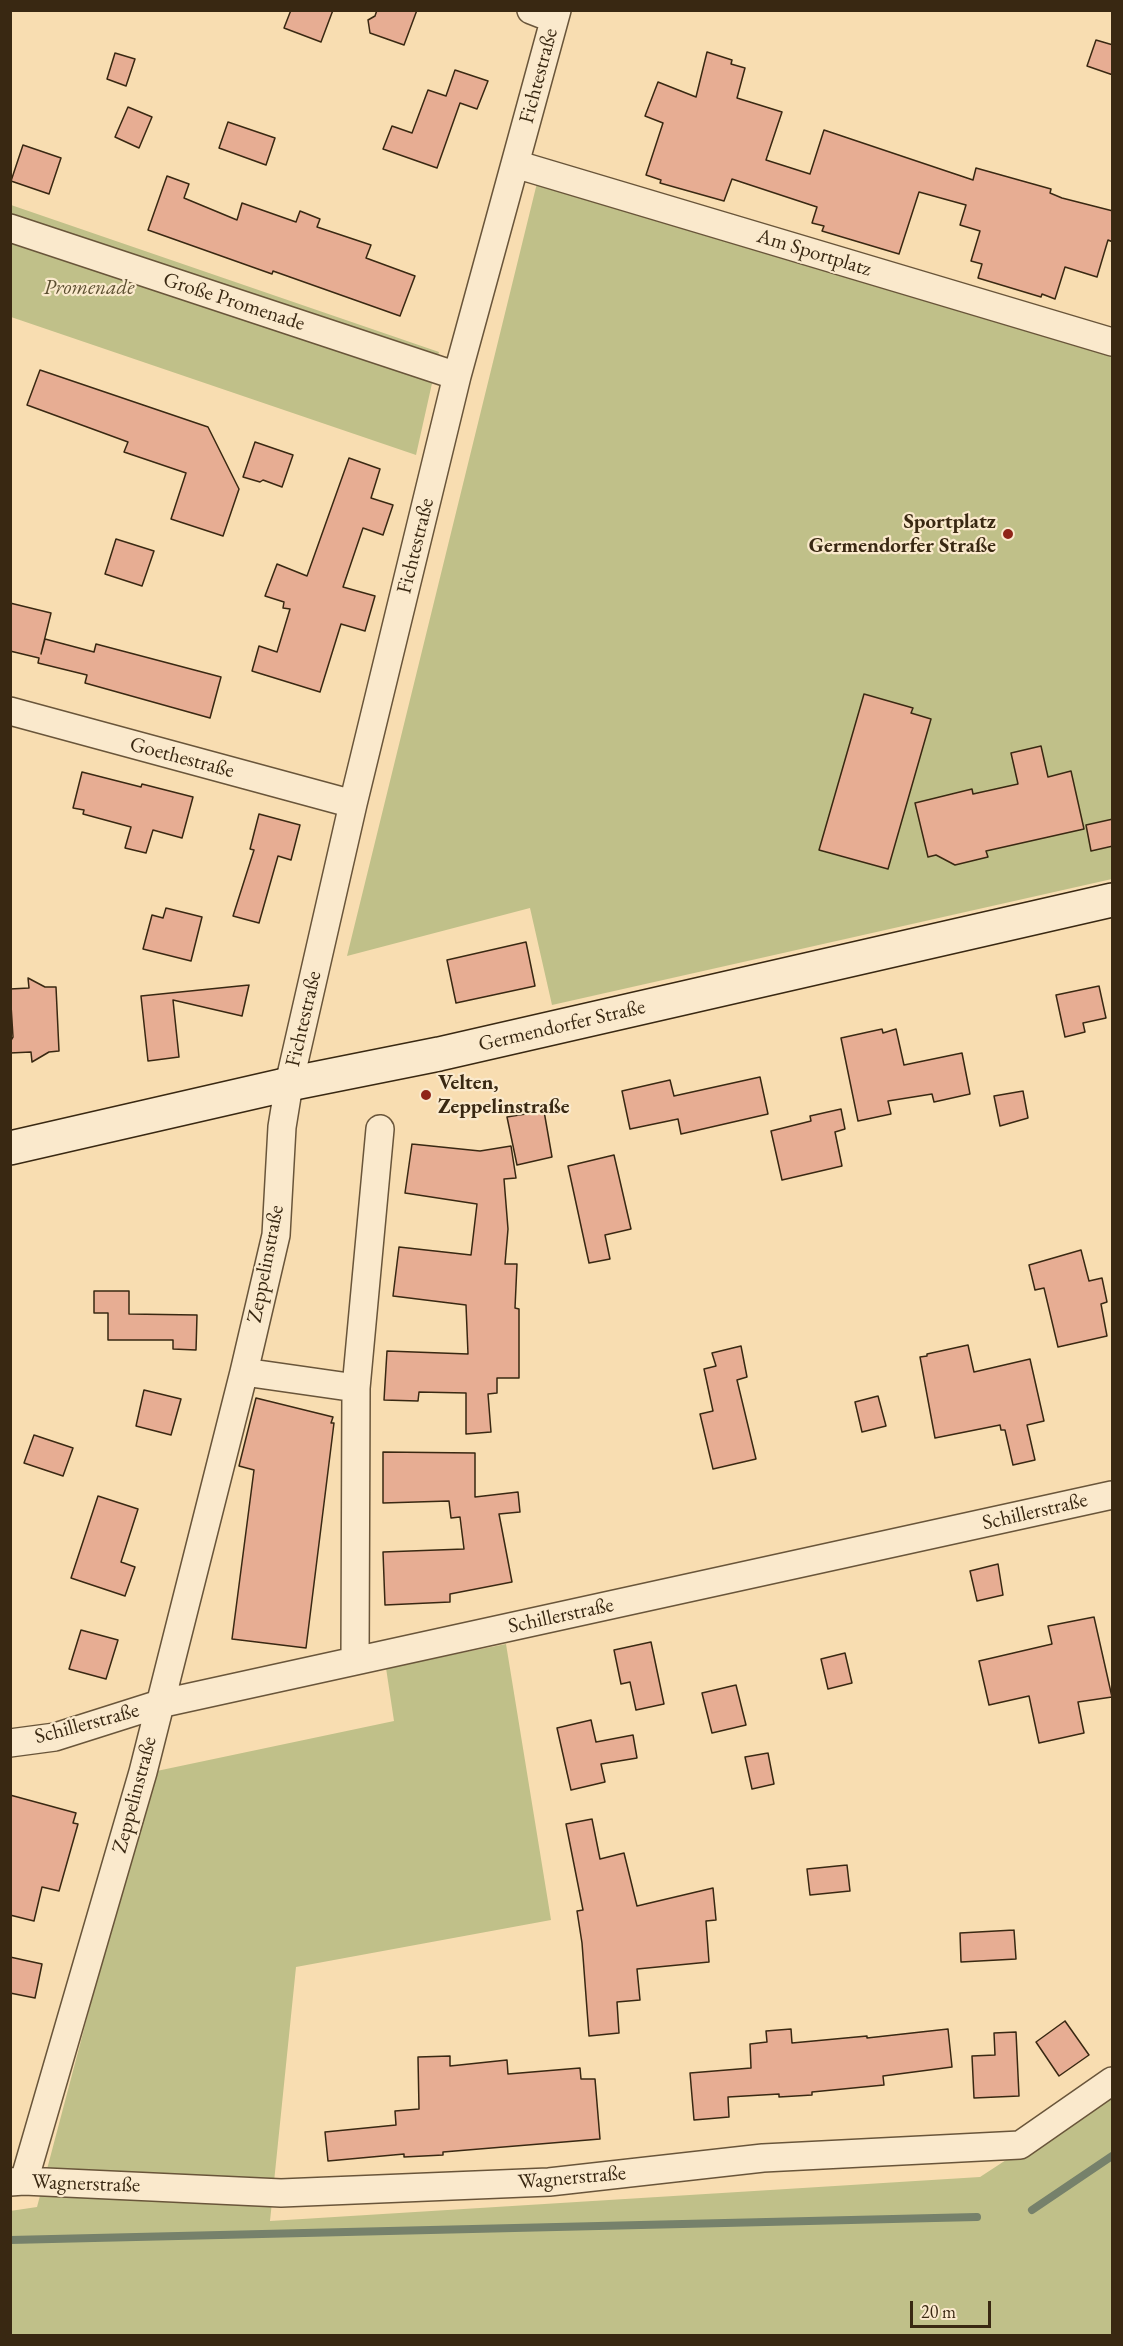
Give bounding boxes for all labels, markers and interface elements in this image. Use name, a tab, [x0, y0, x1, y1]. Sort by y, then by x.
street label: Fichtestraße	[514, 26, 564, 126]
street label: Am Sportplatz	[754, 224, 874, 282]
street label: Große Promenade	[160, 267, 308, 337]
park label: Promenade	[44, 275, 134, 301]
street label: Fichtestraße	[392, 496, 440, 596]
place label: Sportplatz Germendorfer Straße	[809, 509, 996, 559]
marker: Sportplatz Germendorfer Straße	[1001, 527, 1015, 541]
street label: Goethestraße	[127, 732, 237, 784]
street label: Fichtestraße	[281, 969, 327, 1069]
street label: Germendorfer Straße	[476, 995, 648, 1057]
place label: Velten, Zeppelinstraße	[438, 1070, 570, 1120]
marker: Velten, Zeppelinstraße	[419, 1088, 433, 1102]
street label: Zeppelinstraße	[242, 1203, 290, 1325]
street label: Schillerstraße	[980, 1488, 1090, 1536]
street label: Schillerstraße	[506, 1593, 616, 1639]
street label: Schillerstraße	[32, 1698, 142, 1750]
street label: Zeppelinstraße	[107, 1734, 163, 1856]
street label: Wagnerstraße	[517, 2161, 627, 2195]
street label: Wagnerstraße	[31, 2170, 141, 2198]
scale bar	[913, 2289, 994, 2327]
text: 20 m	[921, 2300, 956, 2323]

